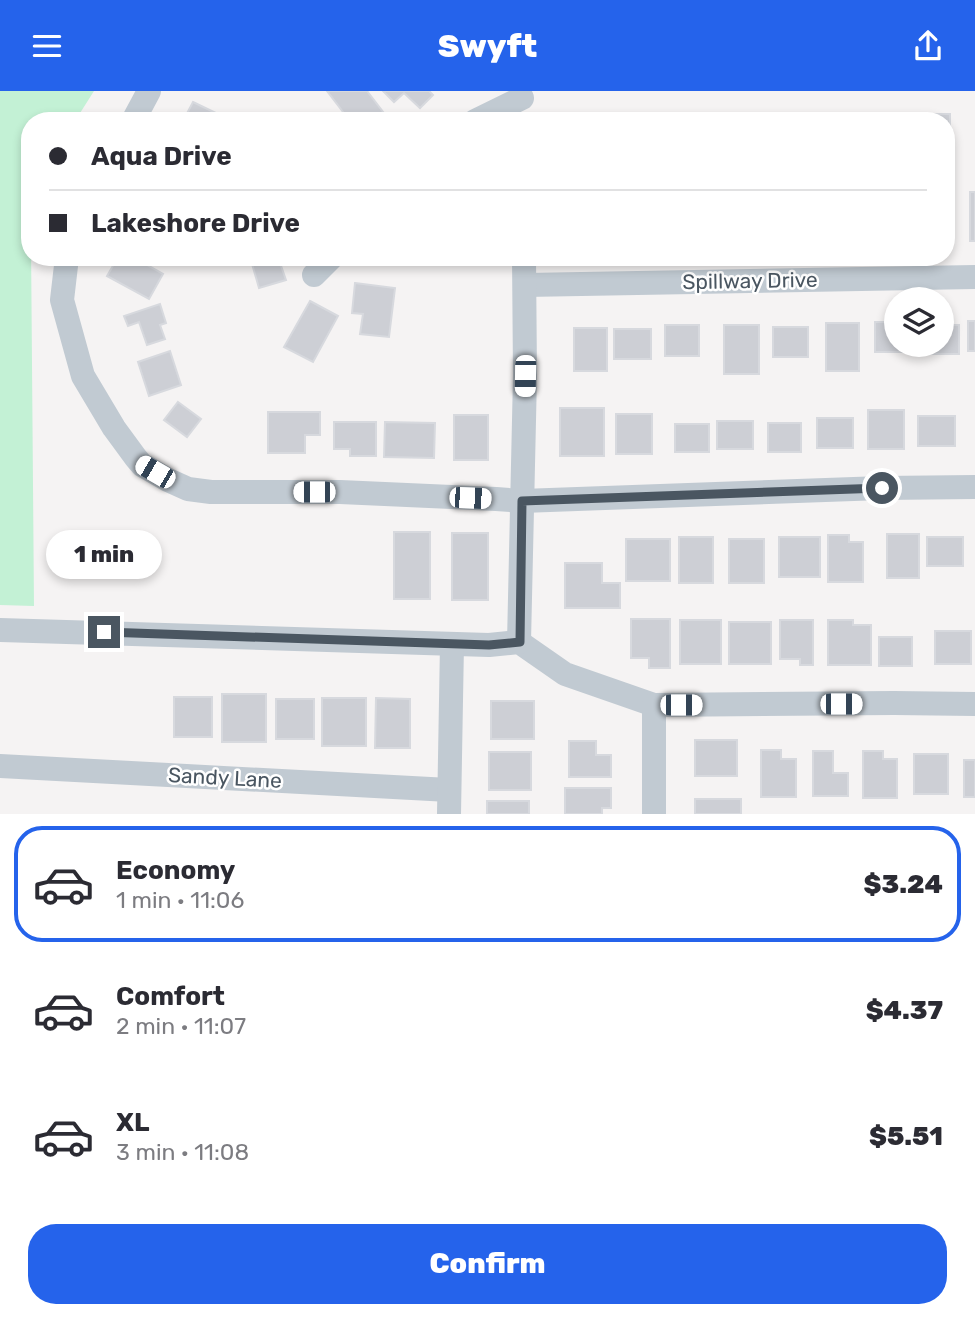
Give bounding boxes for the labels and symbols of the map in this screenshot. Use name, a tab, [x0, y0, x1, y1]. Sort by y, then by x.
street label: Spillway Drive	[682, 267, 818, 294]
car	[515, 355, 536, 397]
car	[132, 452, 179, 492]
route start	[866, 472, 898, 504]
car	[294, 482, 336, 503]
car	[449, 487, 492, 509]
callout: 1 min	[46, 531, 162, 580]
route end	[88, 616, 120, 648]
car	[821, 694, 863, 715]
car	[661, 695, 703, 716]
street label: Sandy Lane	[167, 762, 283, 793]

